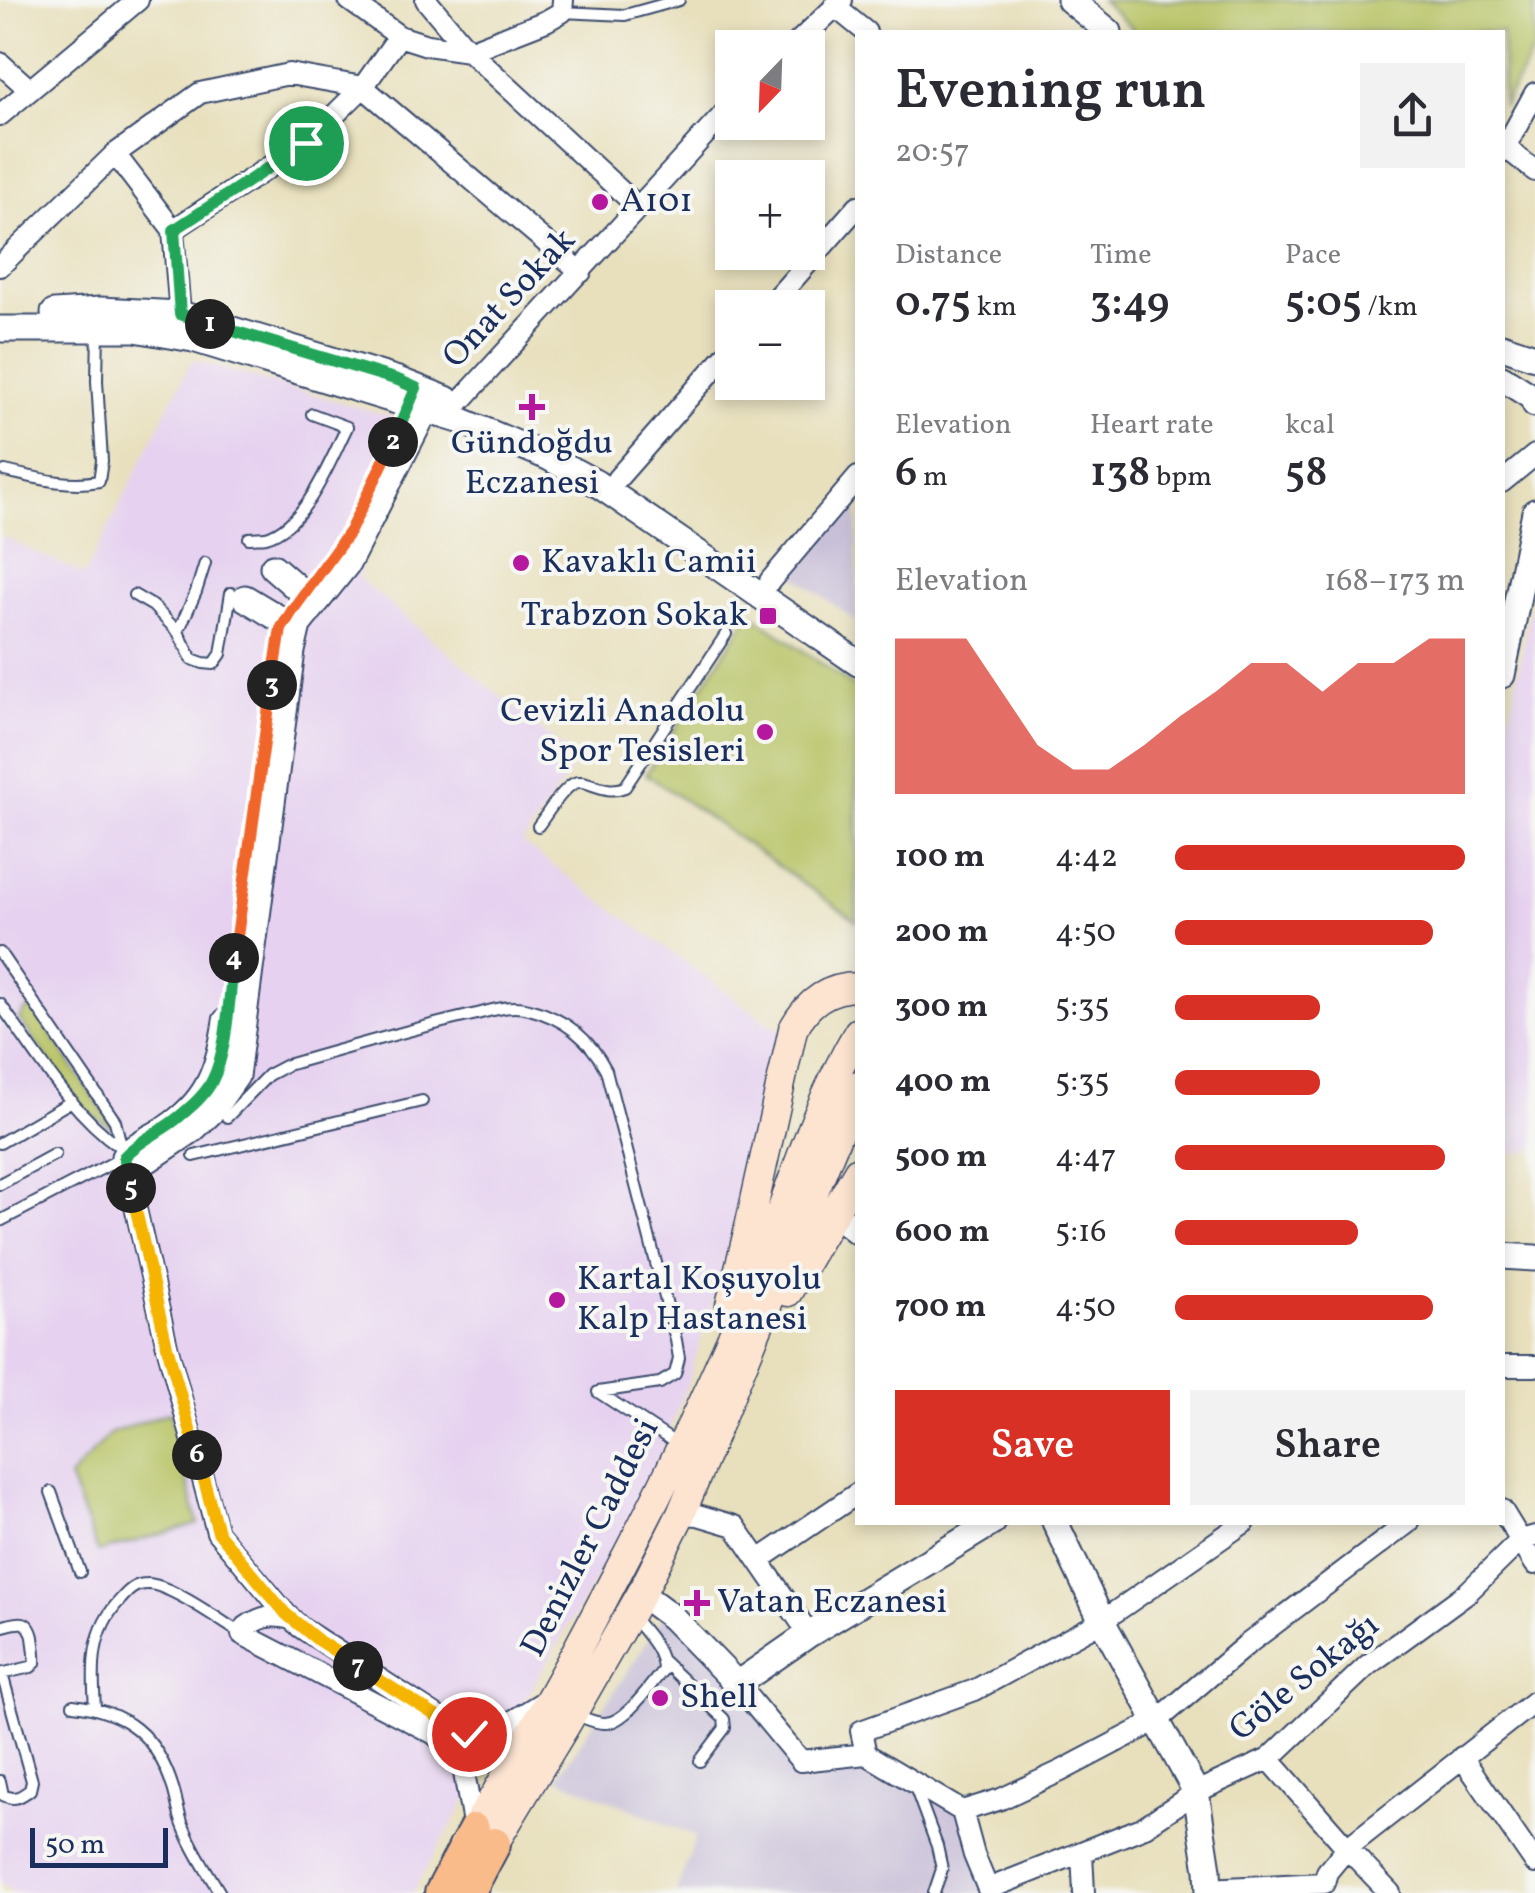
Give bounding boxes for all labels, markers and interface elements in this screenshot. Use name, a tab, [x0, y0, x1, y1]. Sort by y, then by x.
north arrow	[715, 30, 825, 140]
map controls	[715, 30, 825, 400]
text: Evening run	[895, 55, 1207, 131]
button: share	[1360, 63, 1465, 168]
pin	[264, 101, 349, 186]
icon: arrive	[279, 116, 334, 171]
text: 20:57	[895, 131, 970, 175]
button: +	[715, 160, 825, 270]
place label: A101	[620, 178, 693, 226]
marker: A101	[589, 191, 611, 213]
street label: Onat Sokak	[432, 218, 588, 380]
text: Distance	[895, 236, 1002, 275]
text: Time	[1090, 236, 1151, 275]
text: Pace	[1285, 236, 1341, 275]
text: 0.75	[895, 275, 971, 334]
text: 3:49	[1090, 275, 1169, 334]
text: 5:05	[1285, 275, 1362, 334]
text: km	[971, 288, 1017, 327]
text: /km	[1362, 288, 1418, 327]
button: −	[715, 290, 825, 400]
pin: 1	[185, 299, 235, 349]
text: 1	[204, 304, 216, 343]
marker: Gündoğdu Eczanesi	[521, 396, 543, 418]
text: Elevation	[895, 406, 1011, 445]
text: Heart rate	[1090, 406, 1214, 445]
text: kcal	[1285, 406, 1335, 445]
pin: 2	[368, 417, 418, 467]
place label: Gündoğdu Eczanesi	[451, 420, 613, 508]
text: 2	[386, 422, 400, 461]
text: 6	[895, 445, 917, 504]
text: 138	[1090, 445, 1150, 504]
text: 58	[1285, 445, 1328, 504]
text: m	[917, 458, 948, 497]
text: bpm	[1150, 458, 1212, 497]
place label: Kavaklı Camii	[541, 539, 756, 587]
marker: Kavaklı Camii	[510, 552, 532, 574]
text: Elevation	[895, 560, 1028, 604]
text: 168–173 m	[1324, 560, 1465, 604]
place label: Trabzon Sokak	[520, 592, 748, 640]
marker: Trabzon Sokak	[757, 605, 779, 627]
pin: 3	[247, 660, 297, 710]
text: 3	[265, 665, 279, 704]
place label: Cevizli Anadolu Spor Tesisleri	[500, 688, 745, 776]
marker: Cevizli Anadolu Spor Tesisleri	[754, 721, 776, 743]
text: 100 m	[895, 836, 985, 880]
text: 4:42	[1055, 836, 1118, 880]
text: 200 m	[895, 911, 989, 955]
text: 4:50	[1055, 911, 1116, 955]
pin: 4	[209, 933, 259, 983]
text: 4	[226, 938, 242, 977]
text: 300 m	[895, 986, 988, 1030]
text: 5:35	[1055, 986, 1110, 1030]
text: 400 m	[895, 1061, 991, 1105]
text: 5:35	[1055, 1061, 1110, 1105]
text: 500 m	[895, 1136, 987, 1180]
text: 4:47	[1055, 1136, 1116, 1180]
pin: 5	[106, 1163, 156, 1213]
text: 5	[124, 1168, 138, 1207]
text: 600 m	[895, 1211, 990, 1255]
text: 5:16	[1055, 1211, 1107, 1255]
place label: Kartal Koşuyolu Kalp Hastanesi	[577, 1256, 822, 1344]
text: 700 m	[895, 1286, 986, 1330]
text: 4:50	[1055, 1286, 1116, 1330]
marker: Kartal Koşuyolu Kalp Hastanesi	[546, 1289, 568, 1311]
button: Save	[895, 1390, 1170, 1505]
button: Share	[1190, 1390, 1465, 1505]
street label: Denizler Caddesi	[510, 1411, 672, 1665]
pin: 6	[172, 1430, 222, 1480]
text: 6	[189, 1435, 205, 1474]
place label: Vatan Eczanesi	[717, 1579, 947, 1627]
marker: Vatan Eczanesi	[686, 1592, 708, 1614]
street label: Göle Sokağı	[1220, 1603, 1390, 1753]
pin: 7	[333, 1641, 383, 1691]
text: 7	[351, 1646, 365, 1685]
place label: Shell	[680, 1674, 758, 1722]
marker: Shell	[649, 1687, 671, 1709]
pin	[427, 1692, 512, 1777]
icon: check	[442, 1707, 497, 1762]
scale bar	[30, 1823, 168, 1868]
text: 50 m	[45, 1826, 105, 1865]

